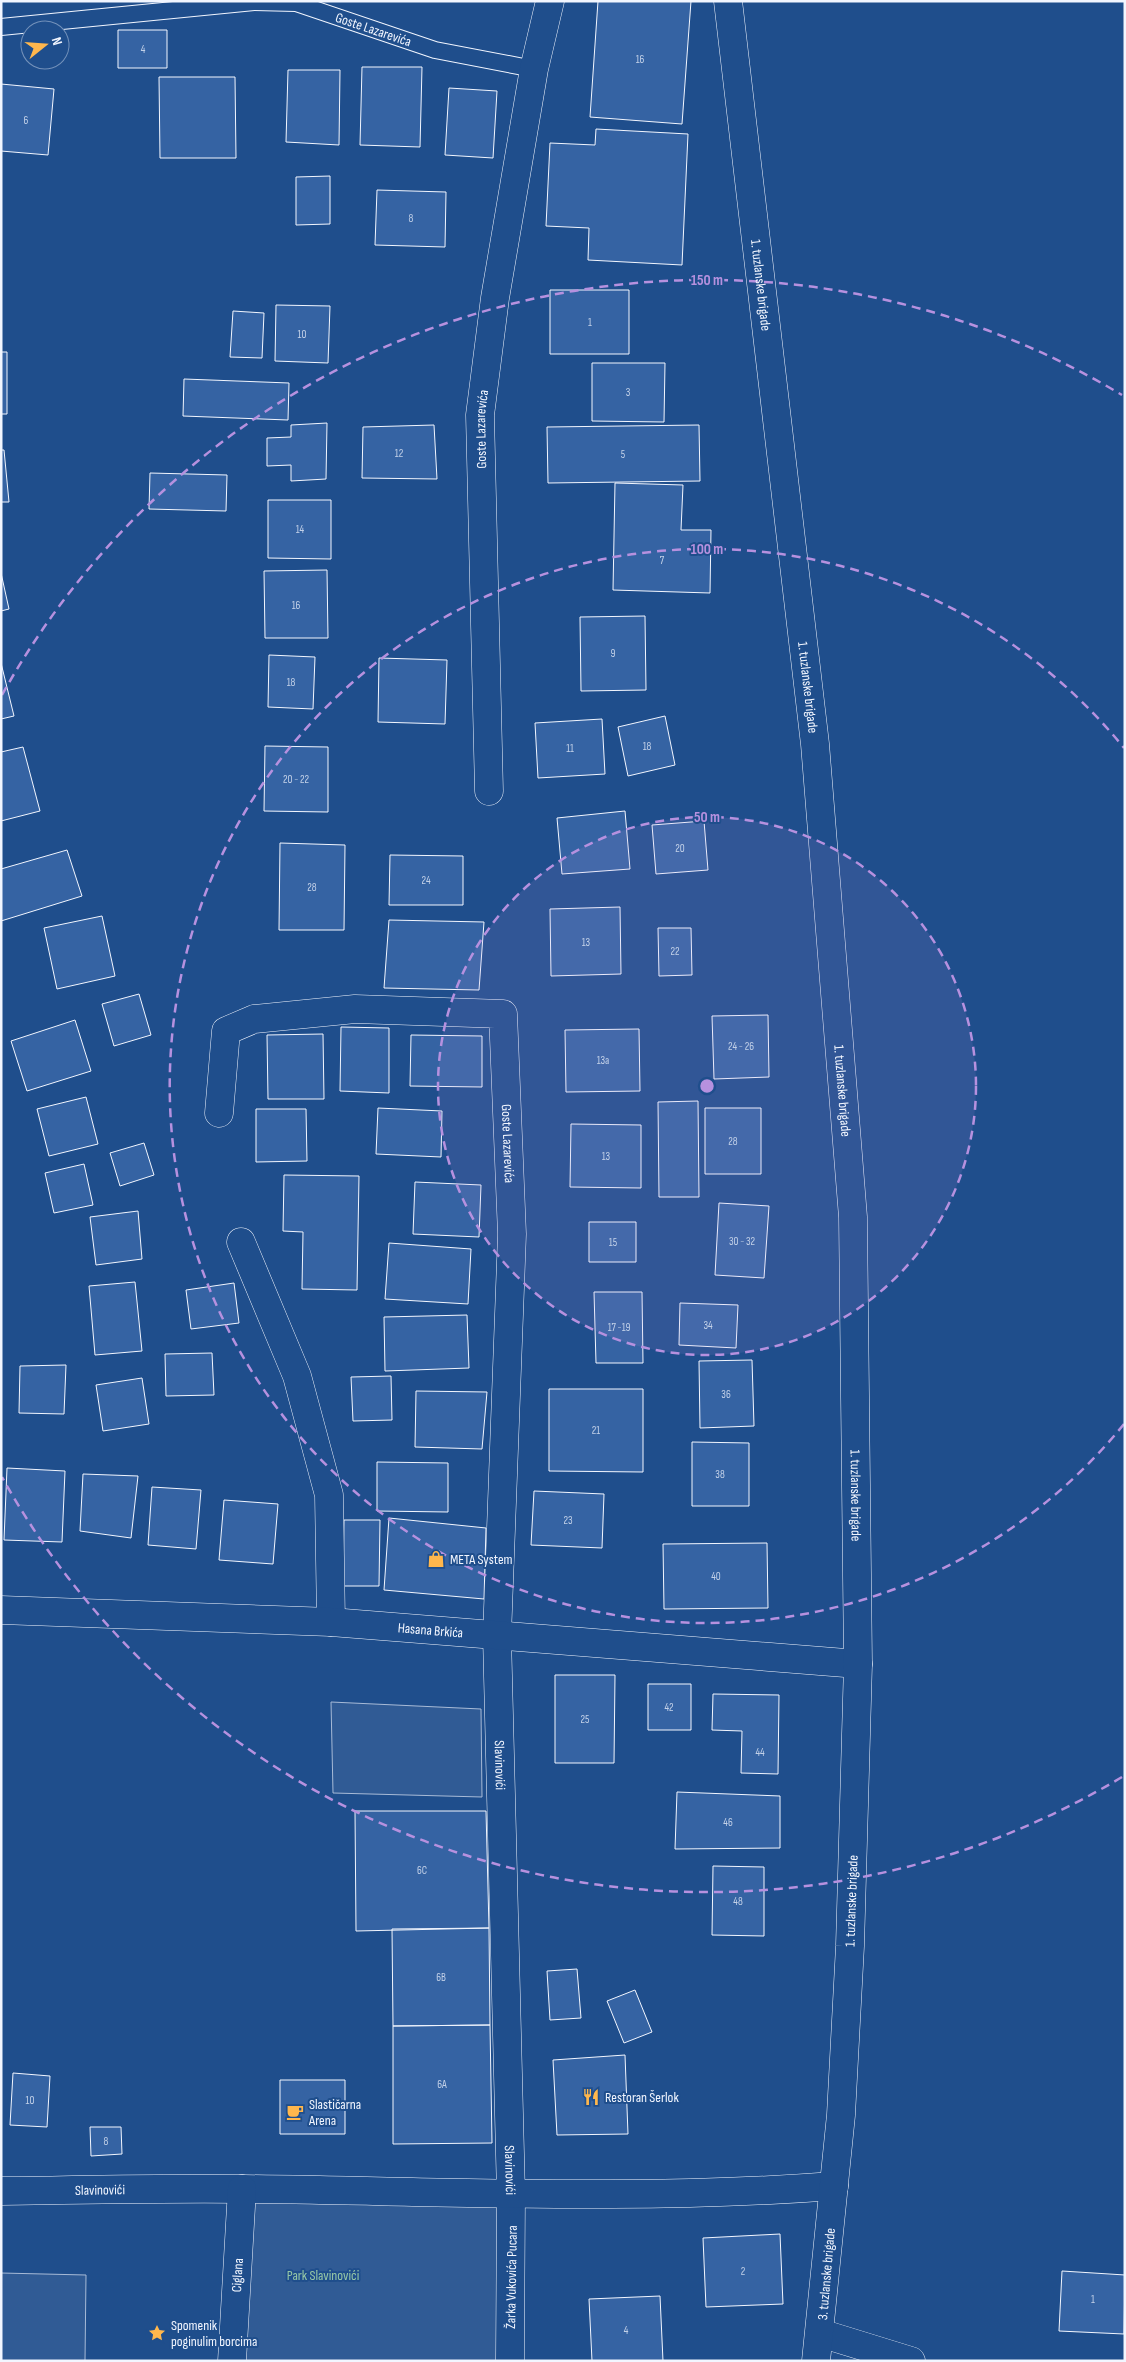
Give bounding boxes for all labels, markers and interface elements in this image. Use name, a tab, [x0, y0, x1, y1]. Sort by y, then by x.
street label: Goste Lazarevića	[333, 9, 413, 50]
north arrow	[20, 20, 70, 70]
text: N	[48, 35, 66, 47]
house number: 4	[141, 43, 146, 56]
house number: 16	[636, 53, 645, 66]
house number: 6	[24, 114, 29, 127]
house number: 8	[409, 212, 414, 225]
street label: 1. tuzlanske brigade	[747, 238, 775, 332]
text: 150 m	[691, 271, 723, 290]
house number: 1	[588, 316, 592, 329]
house number: 10	[298, 328, 306, 341]
house number: 3	[626, 386, 631, 399]
street label: Goste Lazarevića	[472, 389, 492, 469]
house number: 12	[395, 447, 404, 460]
house number: 5	[621, 448, 625, 461]
house number: 14	[296, 523, 305, 536]
text: 100 m	[691, 540, 723, 559]
house number: 7	[660, 554, 665, 567]
house number: 16	[292, 599, 301, 612]
street label: 1. tuzlanske brigade	[794, 641, 822, 734]
house number: 9	[611, 647, 616, 660]
house number: 18	[287, 676, 296, 689]
house number: 18	[643, 740, 652, 753]
house number: 11	[566, 742, 574, 755]
house number: 20 - 22	[283, 773, 309, 786]
text: 50 m	[694, 808, 720, 827]
house number: 20	[675, 842, 685, 855]
house number: 24	[421, 874, 431, 887]
house number: 28	[307, 881, 317, 894]
house number: 13	[582, 936, 591, 949]
house number: 22	[670, 945, 680, 958]
house number: 24 - 26	[728, 1040, 754, 1053]
street label: 1. tuzlanske brigade	[830, 1044, 855, 1137]
house number: 13a	[597, 1054, 609, 1067]
centre of rings	[698, 1077, 716, 1095]
street label: Goste Lazarevića	[498, 1104, 518, 1183]
house number: 28	[728, 1135, 738, 1148]
house number: 13	[602, 1150, 611, 1163]
house number: 30 - 32	[729, 1235, 756, 1248]
house number: 15	[609, 1236, 617, 1249]
house number: 34	[703, 1319, 713, 1332]
house number: 17 -19	[608, 1321, 630, 1334]
house number: 36	[721, 1388, 731, 1401]
house number: 21	[592, 1424, 600, 1437]
street label: 1. tuzlanske brigade	[847, 1449, 865, 1542]
house number: 38	[715, 1468, 725, 1481]
house number: 23	[563, 1514, 573, 1527]
shop icon: META System	[426, 1549, 446, 1569]
place label: META System	[450, 1551, 513, 1568]
house number: 40	[711, 1570, 721, 1583]
street label: Hasana Brkića	[397, 1619, 464, 1642]
house number: 42	[664, 1701, 674, 1714]
house number: 25	[581, 1713, 589, 1726]
street label: Slavinovići	[491, 1740, 509, 1790]
house number: 44	[755, 1746, 765, 1759]
house number: 46	[723, 1816, 733, 1829]
street label: 1. tuzlanske brigade	[841, 1855, 862, 1947]
house number: 6C	[417, 1864, 427, 1877]
house number: 48	[733, 1895, 743, 1908]
house number: 6B	[436, 1971, 446, 1984]
house number: 6A	[437, 2078, 447, 2091]
restaurant icon: Restoran Šerlok	[581, 2087, 601, 2107]
place label: Restoran Šerlok	[605, 2089, 679, 2106]
house number: 10	[26, 2094, 34, 2107]
place label: Slastičarna Arena	[308, 2096, 361, 2129]
cafe icon: Slastičarna Arena	[285, 2102, 305, 2122]
house number: 8	[104, 2135, 109, 2148]
street label: Slavinovići	[501, 2145, 519, 2195]
street label: Slavinovići	[75, 2181, 125, 2199]
street label: Žarka Vukovića Pucara	[502, 2225, 521, 2329]
street label: 3. tuzlanske brigade	[814, 2227, 839, 2321]
street label: Ciglana	[228, 2258, 247, 2293]
house number: 2	[741, 2265, 746, 2278]
park label: Park Slavinovići	[287, 2267, 359, 2284]
house number: 1	[1091, 2293, 1095, 2306]
place label: Spomenik poginulim borcima	[171, 2317, 257, 2350]
place icon: Spomenik poginulim borcima	[147, 2323, 167, 2343]
house number: 4	[624, 2324, 629, 2337]

